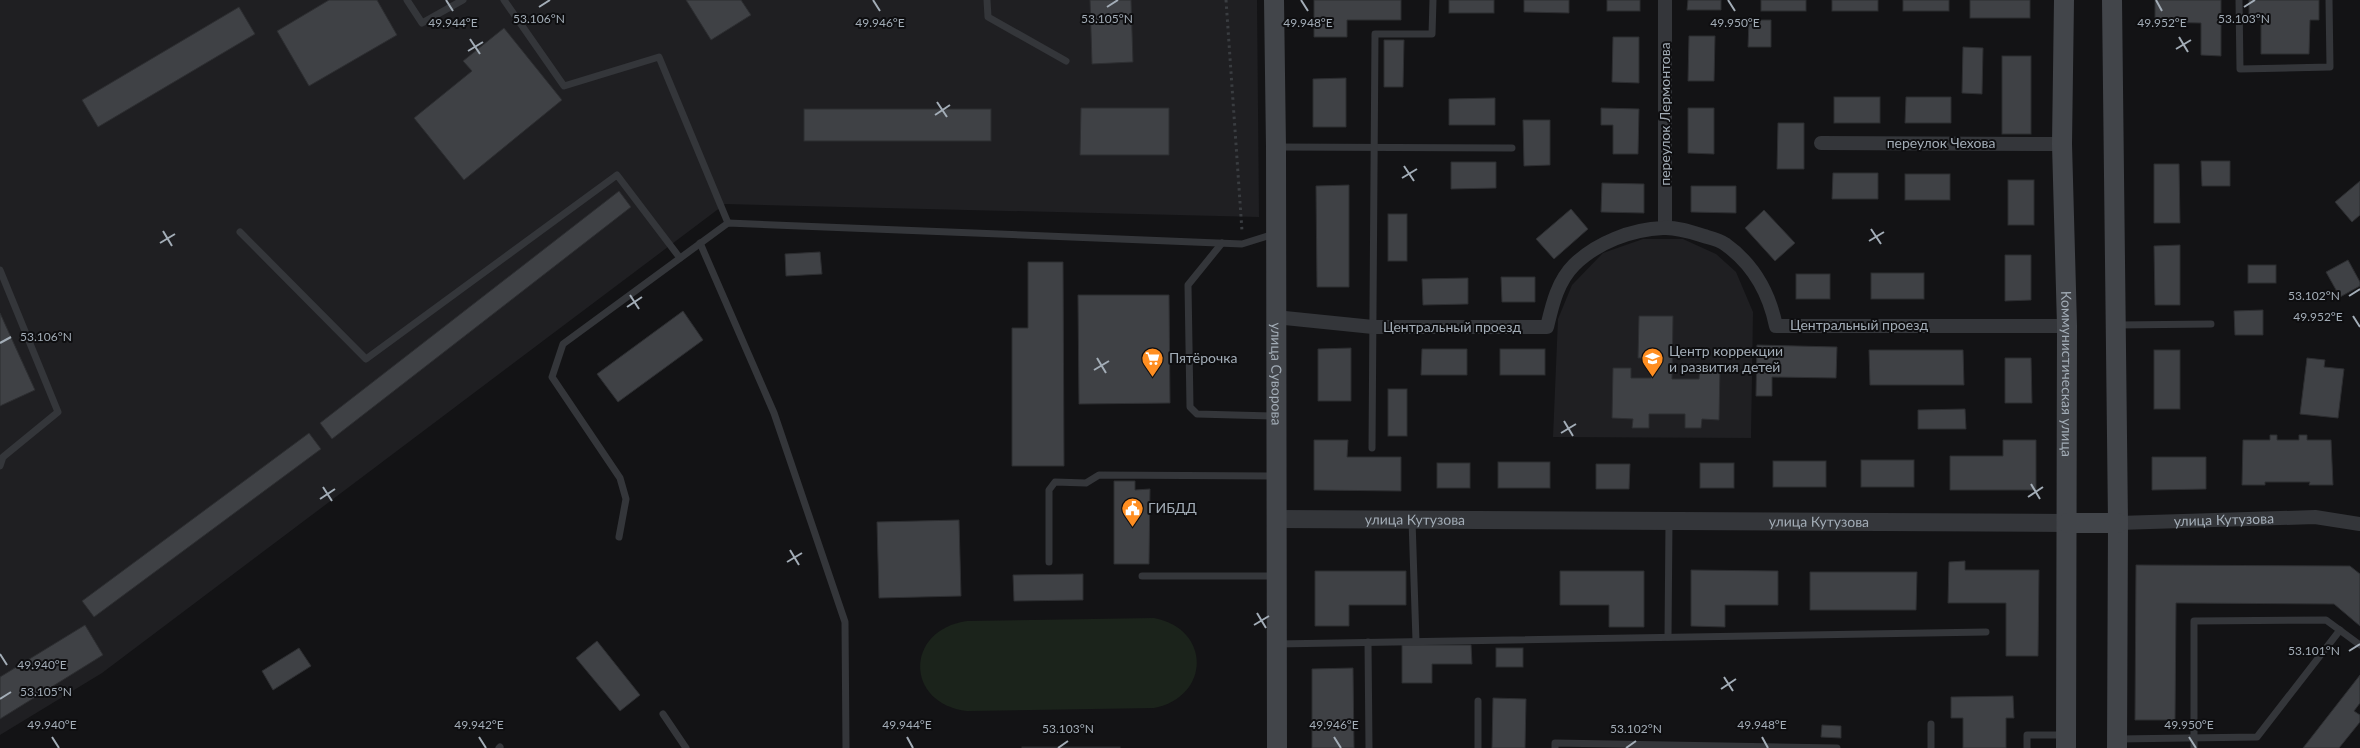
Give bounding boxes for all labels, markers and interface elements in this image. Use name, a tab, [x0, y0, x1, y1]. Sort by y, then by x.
text: 53.106°N	[513, 11, 565, 26]
text: 53.105°N	[1081, 11, 1133, 26]
text: 53.103°N	[2218, 11, 2270, 26]
text: 49.944°E	[428, 15, 478, 30]
text: 49.946°E	[855, 15, 905, 30]
text: 49.948°E	[1283, 15, 1333, 30]
text: 49.950°E	[1710, 15, 1760, 30]
text: 49.952°E	[2137, 15, 2187, 30]
street label: переулок Лермонтова	[1656, 42, 1673, 186]
street label: переулок Чехова	[1887, 134, 1995, 151]
text: 53.102°N	[2288, 288, 2340, 303]
street label: Коммунистическая улица	[2058, 291, 2076, 457]
text: 49.952°E	[2293, 309, 2343, 324]
street label: Центральный проезд	[1790, 316, 1928, 333]
street label: Центральный проезд	[1383, 318, 1521, 335]
street label: улица Суворова	[1268, 323, 1285, 425]
text: 53.106°N	[20, 329, 72, 344]
place label: Центр коррекции и развития детей	[1669, 342, 1783, 375]
supermarket icon: Пятёрочка	[1141, 346, 1165, 377]
school or university icon: Центр коррекции и развития детей	[1641, 347, 1665, 378]
place label: Пятёрочка	[1169, 349, 1237, 366]
public building icon: ГИБДД	[1120, 496, 1144, 527]
place label: ГИБДД	[1148, 499, 1197, 516]
street label: улица Кутузова	[2174, 509, 2274, 529]
street label: улица Кутузова	[1365, 510, 1465, 528]
street label: улица Кутузова	[1769, 512, 1869, 530]
text: 53.101°N	[2288, 643, 2340, 658]
text: 49.940°E	[17, 657, 67, 672]
text: 53.105°N	[20, 684, 72, 699]
text: 49.940°E	[27, 717, 77, 732]
text: 49.942°E	[454, 717, 504, 732]
text: 49.944°E	[882, 717, 932, 732]
text: 49.946°E	[1309, 717, 1359, 732]
text: 49.948°E	[1737, 717, 1787, 732]
text: 49.950°E	[2164, 717, 2214, 732]
text: 53.103°N	[1042, 721, 1094, 736]
text: 53.102°N	[1610, 721, 1662, 736]

